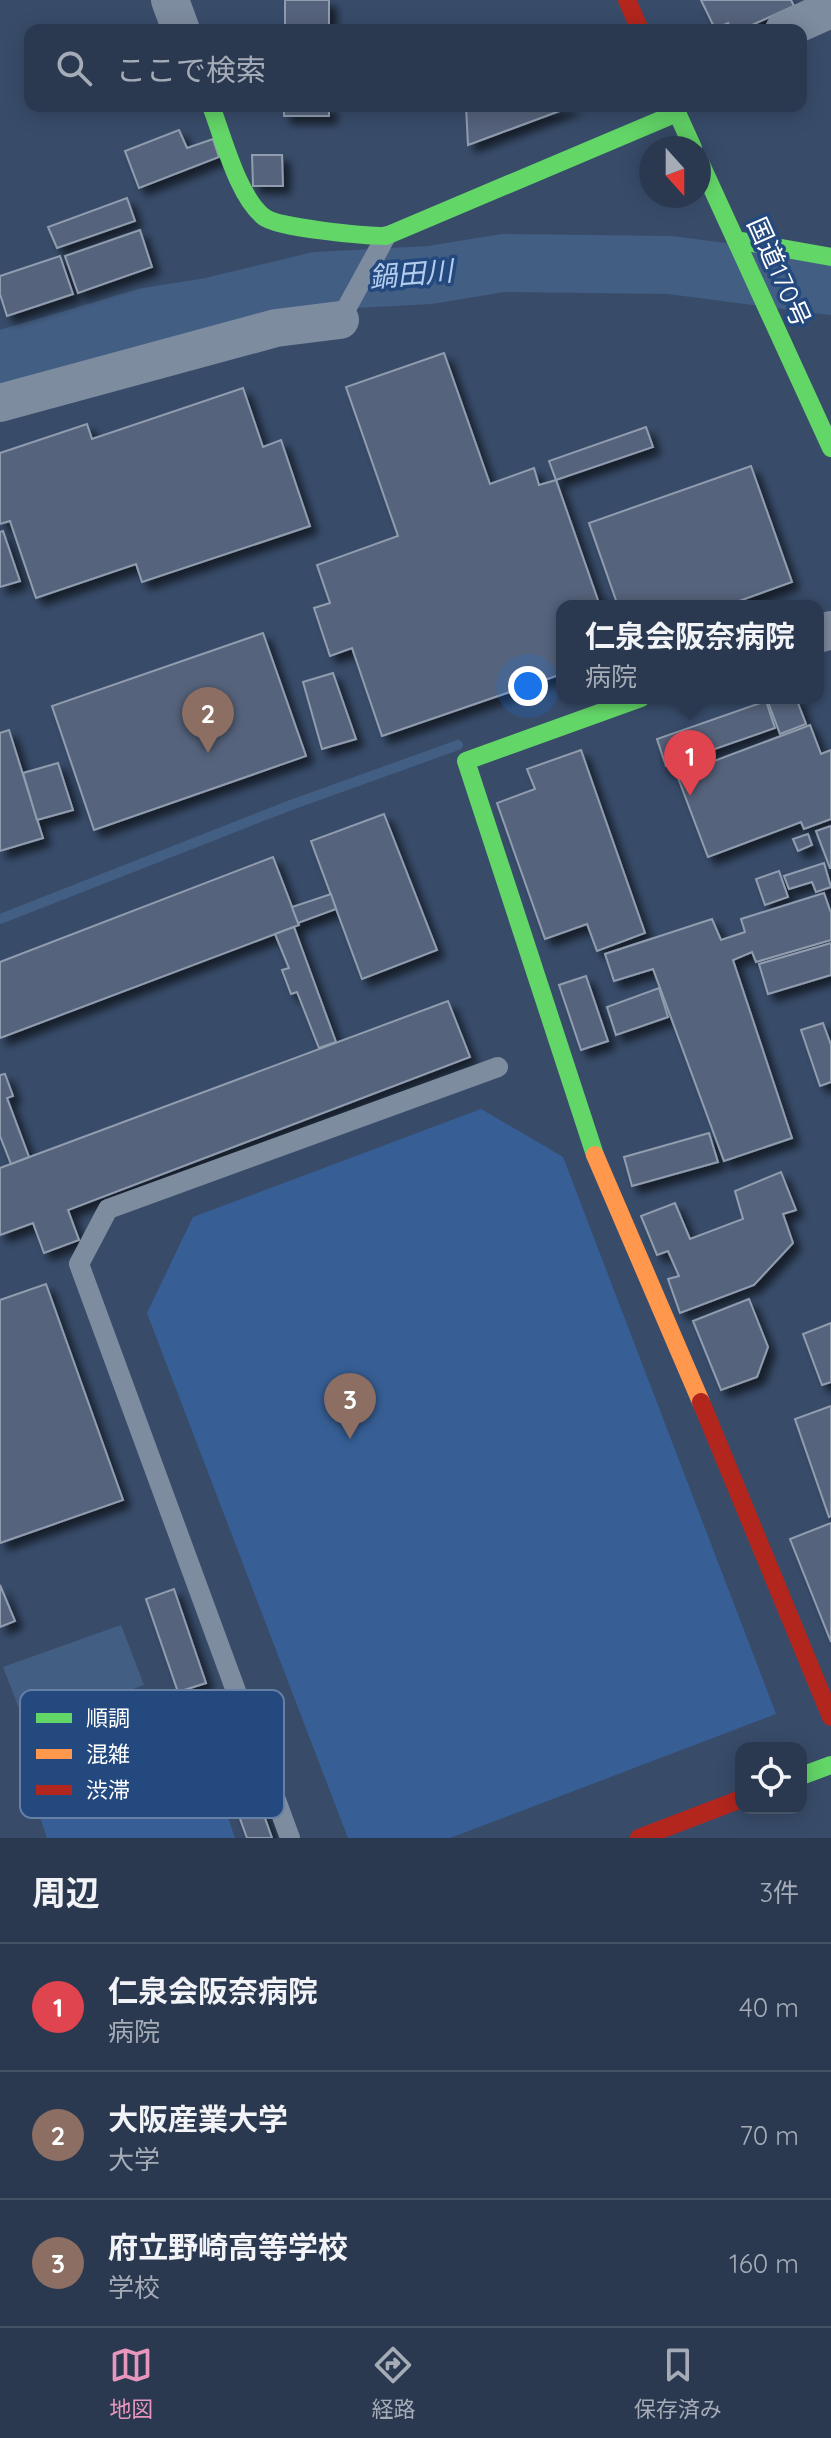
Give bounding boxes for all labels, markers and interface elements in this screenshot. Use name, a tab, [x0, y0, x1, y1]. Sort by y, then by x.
search box	[24, 24, 807, 112]
icon: search	[52, 46, 96, 90]
text: ここで検索	[116, 51, 266, 89]
north arrow	[639, 136, 711, 208]
street label: 国道170号	[741, 212, 818, 332]
water label: 鍋田川	[368, 252, 457, 295]
popup	[556, 600, 824, 704]
text: 仁泉会阪奈病院	[585, 617, 795, 655]
text: 病院	[585, 660, 637, 693]
your location	[508, 666, 548, 706]
pin: 2	[182, 687, 234, 753]
pin: 1	[664, 730, 716, 796]
pin: 3	[324, 1373, 376, 1439]
legend	[20, 1690, 284, 1818]
text: 順調	[86, 1704, 130, 1732]
text: 混雑	[86, 1740, 130, 1768]
map controls	[735, 1742, 807, 1814]
button: locate	[735, 1742, 807, 1814]
text: 渋滞	[86, 1776, 130, 1804]
text: 周辺	[32, 1871, 100, 1914]
text: 3件	[759, 1876, 799, 1909]
text: 仁泉会阪奈病院	[108, 1972, 318, 2010]
text: 1	[53, 1991, 63, 2024]
text: 40 m	[739, 1991, 799, 2024]
text: 病院	[108, 2015, 160, 2048]
text: 大阪産業大学	[108, 2100, 288, 2138]
text: 2	[51, 2119, 65, 2152]
text: 70 m	[739, 2119, 799, 2152]
text: 大学	[108, 2143, 160, 2176]
text: 府立野崎高等学校	[108, 2228, 348, 2266]
text: 3	[51, 2247, 65, 2280]
text: 160 m	[729, 2247, 799, 2280]
text: 学校	[108, 2271, 160, 2304]
tab: 地図	[109, 2343, 153, 2423]
tab: 経路	[371, 2343, 416, 2423]
tab: 保存済み	[634, 2343, 722, 2423]

